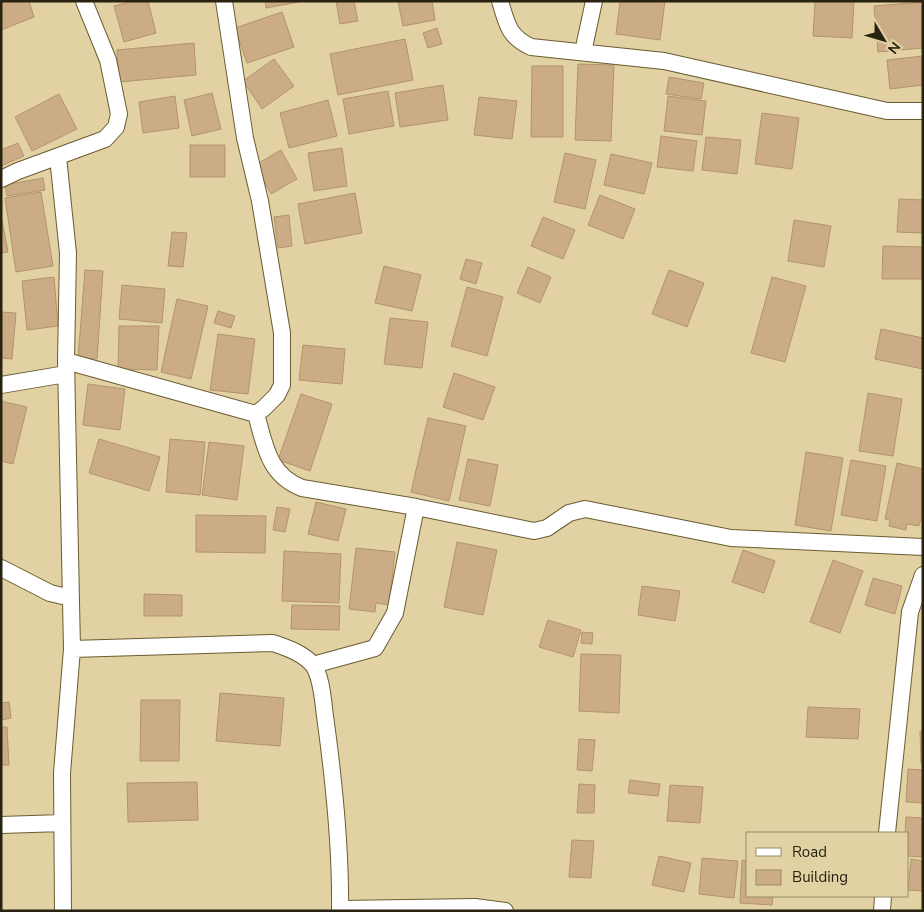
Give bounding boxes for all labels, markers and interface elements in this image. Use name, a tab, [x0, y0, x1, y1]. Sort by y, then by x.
north arrow	[859, 15, 909, 65]
text: N	[883, 38, 905, 58]
legend	[746, 832, 909, 897]
text: Road	[792, 842, 827, 862]
text: Building	[792, 867, 848, 887]

